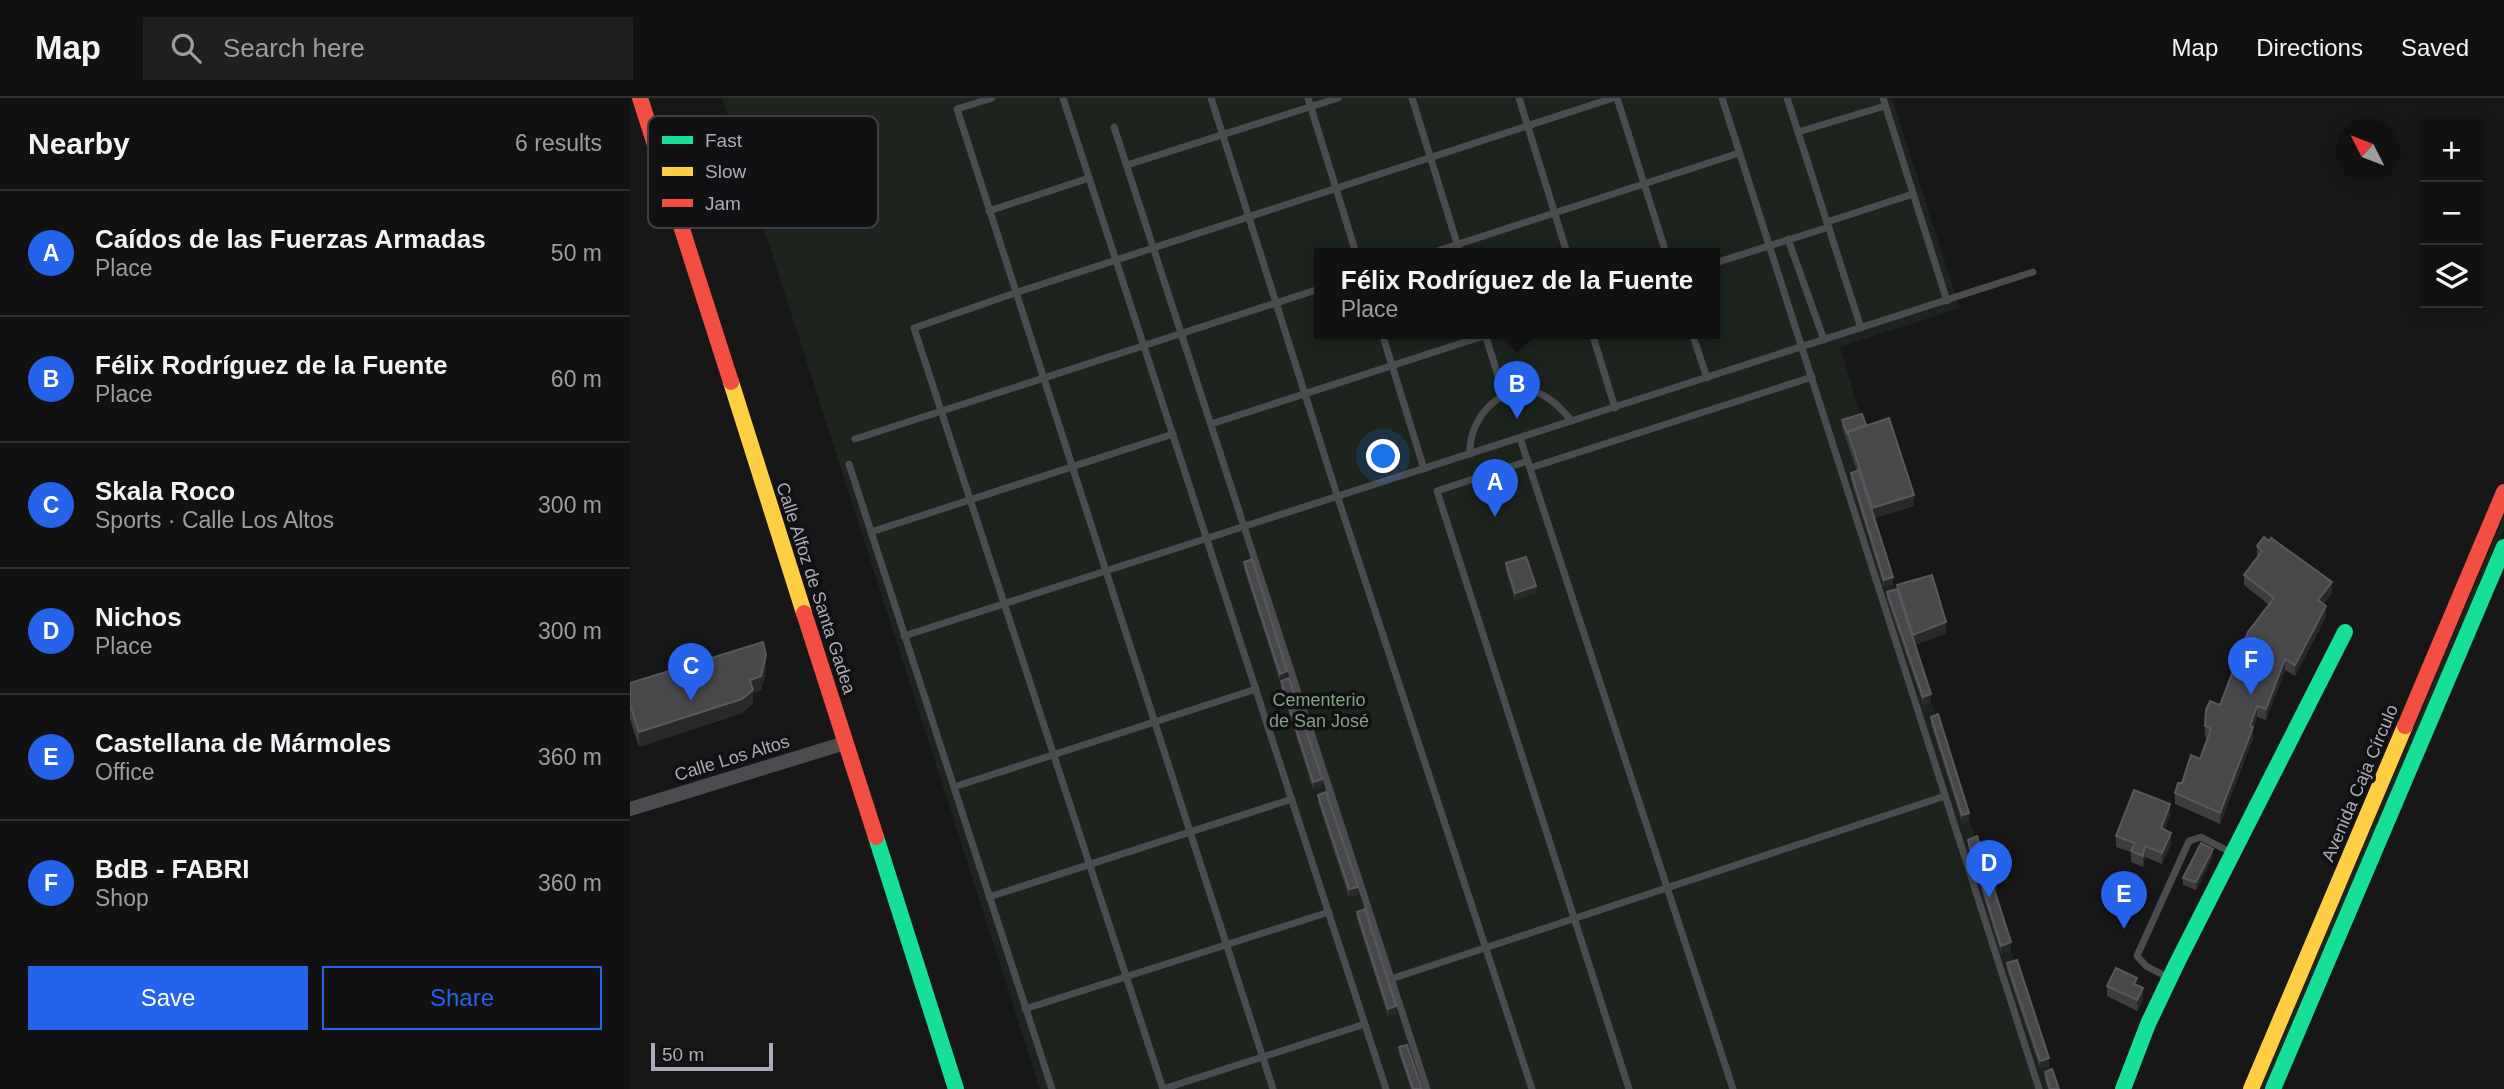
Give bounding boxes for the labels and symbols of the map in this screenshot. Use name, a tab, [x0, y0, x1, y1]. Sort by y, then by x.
legend	[648, 116, 878, 228]
north arrow	[2336, 119, 2399, 182]
text: Fast	[705, 130, 743, 151]
text: Slow	[705, 161, 746, 182]
text: Jam	[705, 193, 741, 214]
pin: B	[1494, 361, 1540, 419]
your location	[1366, 439, 1400, 473]
pin: A	[1472, 459, 1518, 517]
street label: Calle Alfoz de Santa Gadea	[772, 480, 860, 697]
pin: F	[2228, 637, 2274, 695]
pin: C	[668, 643, 714, 701]
park label: Cementerio de San José	[1269, 690, 1369, 731]
street label: Avenida Caja Círculo	[2318, 701, 2402, 865]
street label: Calle Los Altos	[672, 731, 792, 785]
pin: D	[1966, 840, 2012, 898]
pin: E	[2101, 871, 2147, 929]
scale bar	[651, 1040, 774, 1072]

